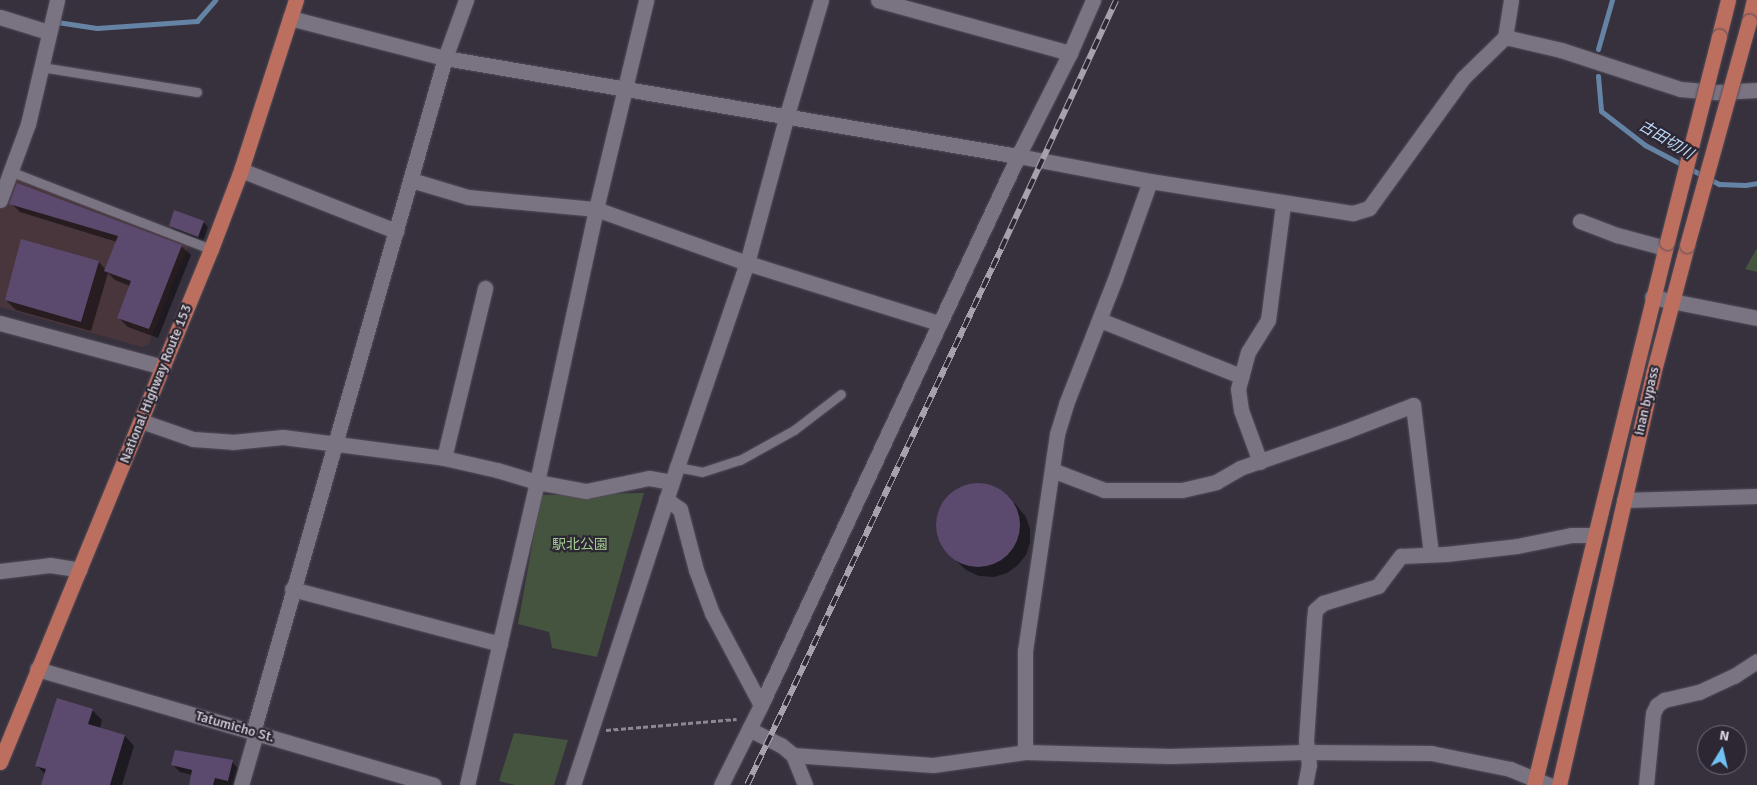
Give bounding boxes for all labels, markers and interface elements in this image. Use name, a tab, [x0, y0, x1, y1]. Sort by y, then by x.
water label: 古田切川	[1636, 117, 1696, 163]
street label: National Highway Route 153	[116, 302, 196, 466]
street label: inan bypass	[1631, 365, 1663, 437]
park label: 駅北公園	[552, 537, 608, 553]
street label: Tatumicho St.	[194, 708, 276, 746]
north arrow	[1697, 725, 1747, 775]
text: N	[1718, 727, 1730, 745]

